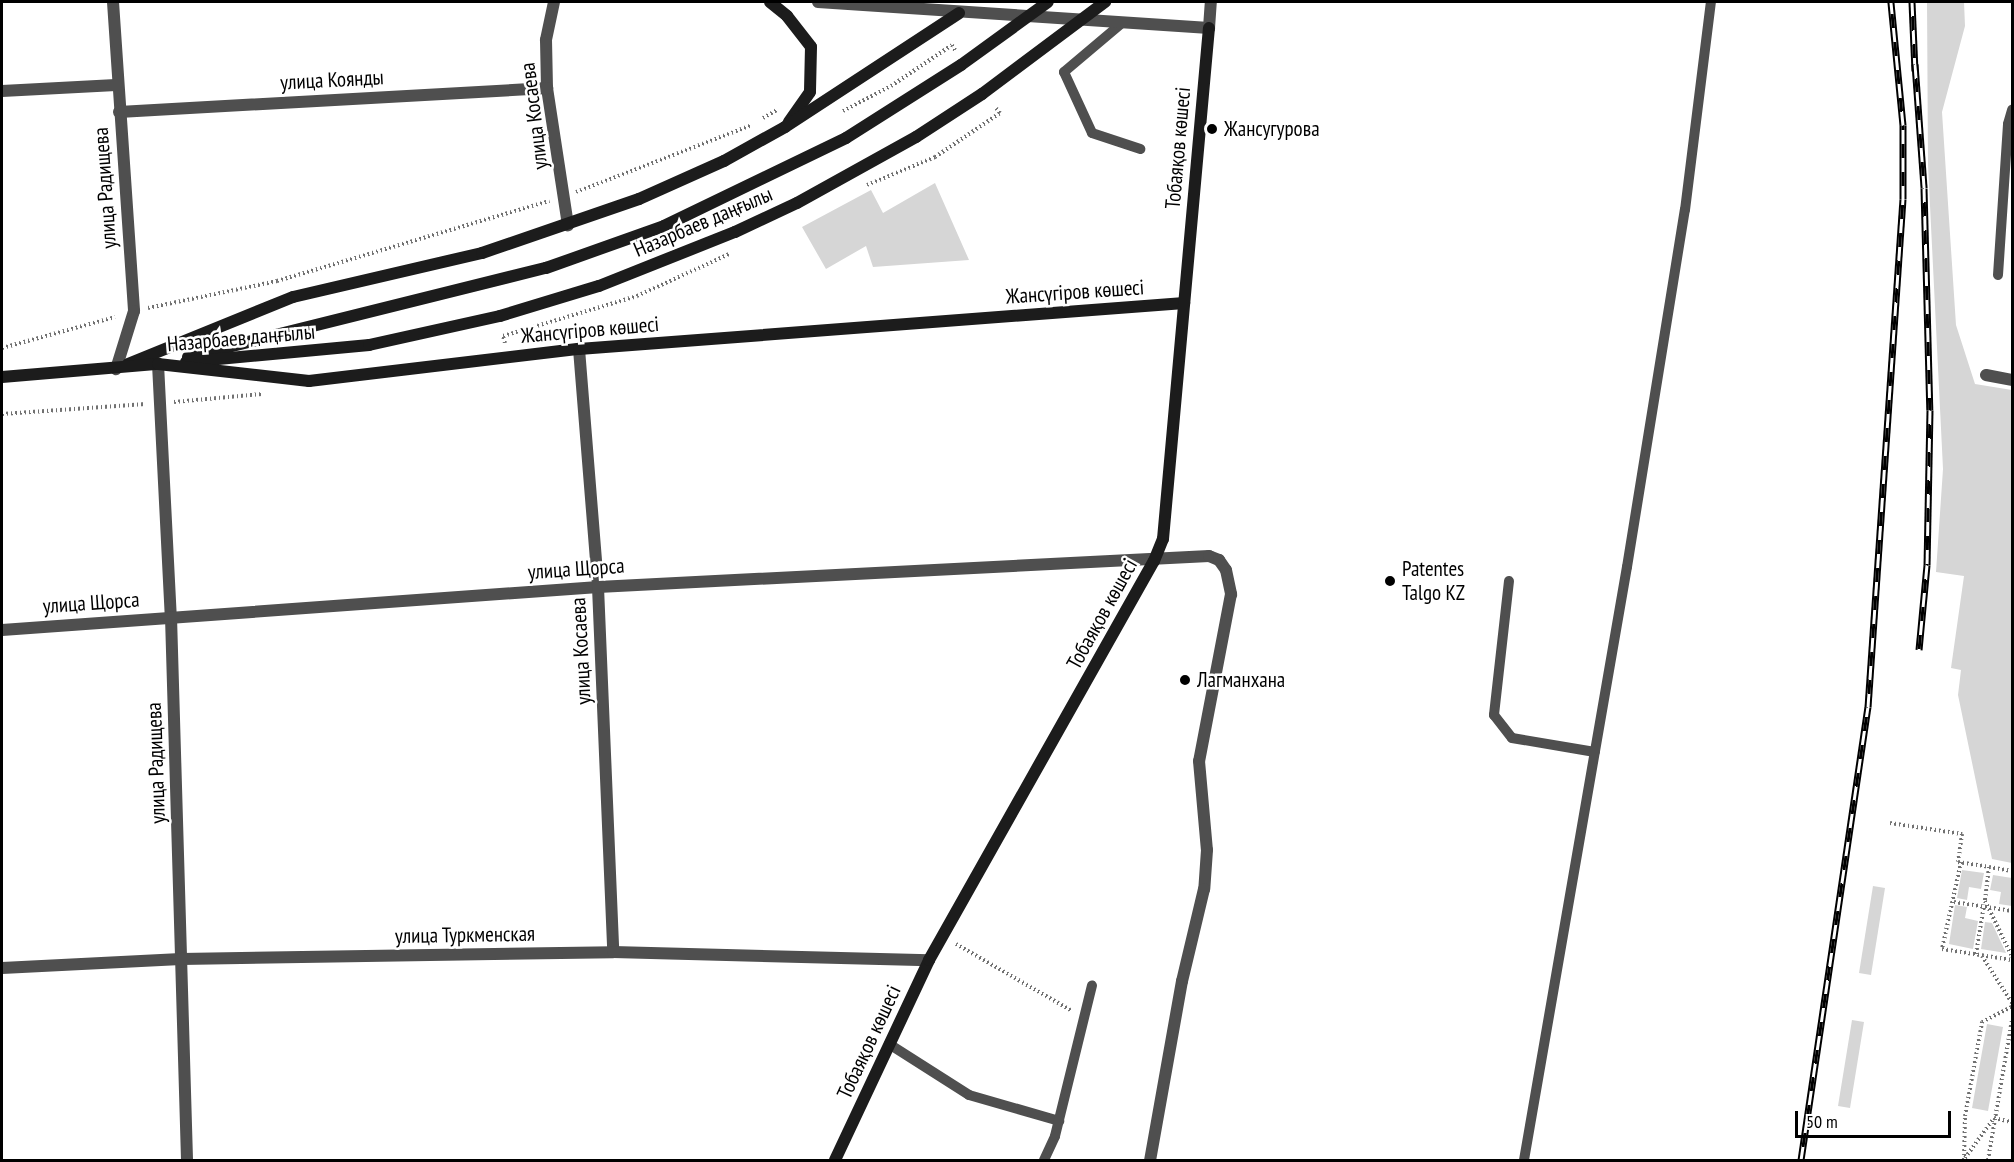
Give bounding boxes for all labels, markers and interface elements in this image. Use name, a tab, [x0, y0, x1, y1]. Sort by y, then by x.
street label: улица Косаева	[515, 61, 553, 171]
street label: улица Коянды	[280, 65, 384, 95]
street label: Тобаяқов көшесі	[1160, 86, 1196, 210]
place label: Жансугурова	[1224, 116, 1320, 142]
marker: Жансугурова	[1205, 122, 1219, 136]
street label: улица Радищева	[88, 126, 122, 250]
street label: Назарбаев даңғылы	[630, 181, 776, 263]
street label: Жансүгіров көшесі	[1005, 275, 1145, 309]
street label: Жансүгіров көшесі	[520, 311, 660, 349]
street label: Назарбаев даңғылы	[166, 319, 316, 357]
street label: улица Щорса	[527, 553, 625, 585]
street label: Тобаяқов көшесі	[1061, 554, 1143, 674]
place label: Patentes Talgo KZ	[1402, 556, 1465, 606]
marker: Patentes Talgo KZ	[1383, 574, 1397, 588]
street label: улица Щорса	[42, 587, 140, 619]
street label: улица Косаева	[566, 597, 596, 705]
place label: Лагманхана	[1197, 667, 1285, 693]
marker: Лагманхана	[1178, 673, 1192, 687]
street label: улица Радищева	[141, 702, 171, 824]
street label: улица Туркменская	[394, 921, 536, 949]
street label: Тобаяқов көшесі	[832, 981, 906, 1103]
scale bar	[1798, 1099, 1954, 1137]
text: 50 m	[1806, 1110, 1838, 1133]

